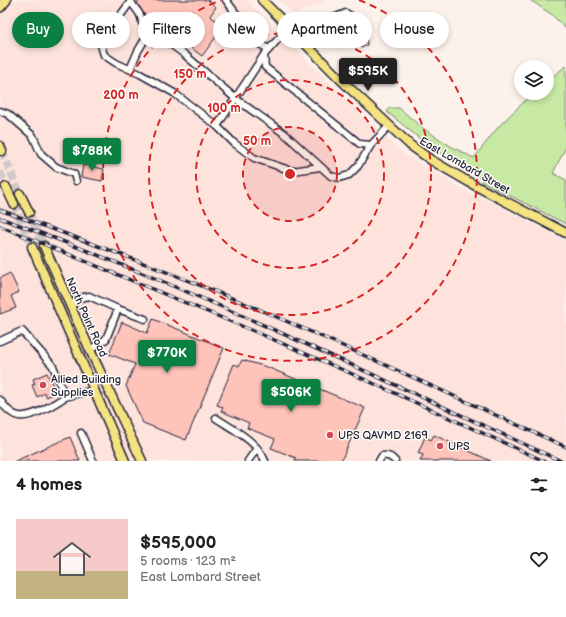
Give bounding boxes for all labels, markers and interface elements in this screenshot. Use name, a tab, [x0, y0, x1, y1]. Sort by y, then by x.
chip: Buy	[12, 12, 64, 48]
chip: Rent	[72, 12, 130, 48]
chip: Filters	[138, 12, 205, 48]
chip: New	[213, 12, 269, 48]
chip: Apartment	[277, 12, 372, 48]
chip: House	[380, 12, 449, 48]
pin: $595K	[340, 58, 396, 92]
map controls	[514, 60, 554, 100]
button: layers	[514, 60, 554, 100]
text: $595K	[348, 63, 388, 79]
text: 150 m	[174, 67, 206, 82]
text: 200 m	[103, 88, 139, 103]
text: 100 m	[207, 101, 241, 116]
text: 50 m	[243, 134, 271, 149]
street label: East Lombard Street	[417, 134, 513, 197]
pin: $788K	[64, 138, 120, 172]
text: $788K	[72, 143, 112, 159]
centre of rings	[283, 167, 297, 181]
street label: North Point Road	[63, 276, 110, 359]
pin: $770K	[139, 340, 195, 374]
text: $770K	[147, 345, 187, 361]
place label: Allied Building Supplies	[51, 373, 121, 399]
pin: $506K	[263, 379, 319, 413]
marker: Allied Building Supplies	[38, 380, 48, 390]
text: $506K	[271, 384, 311, 400]
place label: UPS QAVMD 2169	[338, 429, 428, 442]
marker: UPS QAVMD 2169	[325, 430, 335, 440]
place label: UPS	[448, 440, 470, 453]
marker: UPS	[435, 441, 445, 451]
icon: filters	[528, 474, 550, 496]
text: 4 homes	[16, 475, 82, 495]
text: $595,000	[140, 533, 216, 553]
icon: home	[48, 535, 96, 583]
icon: heart	[528, 548, 550, 570]
text: 5 rooms · 123 m²	[140, 553, 236, 569]
text: East Lombard Street	[140, 569, 261, 585]

